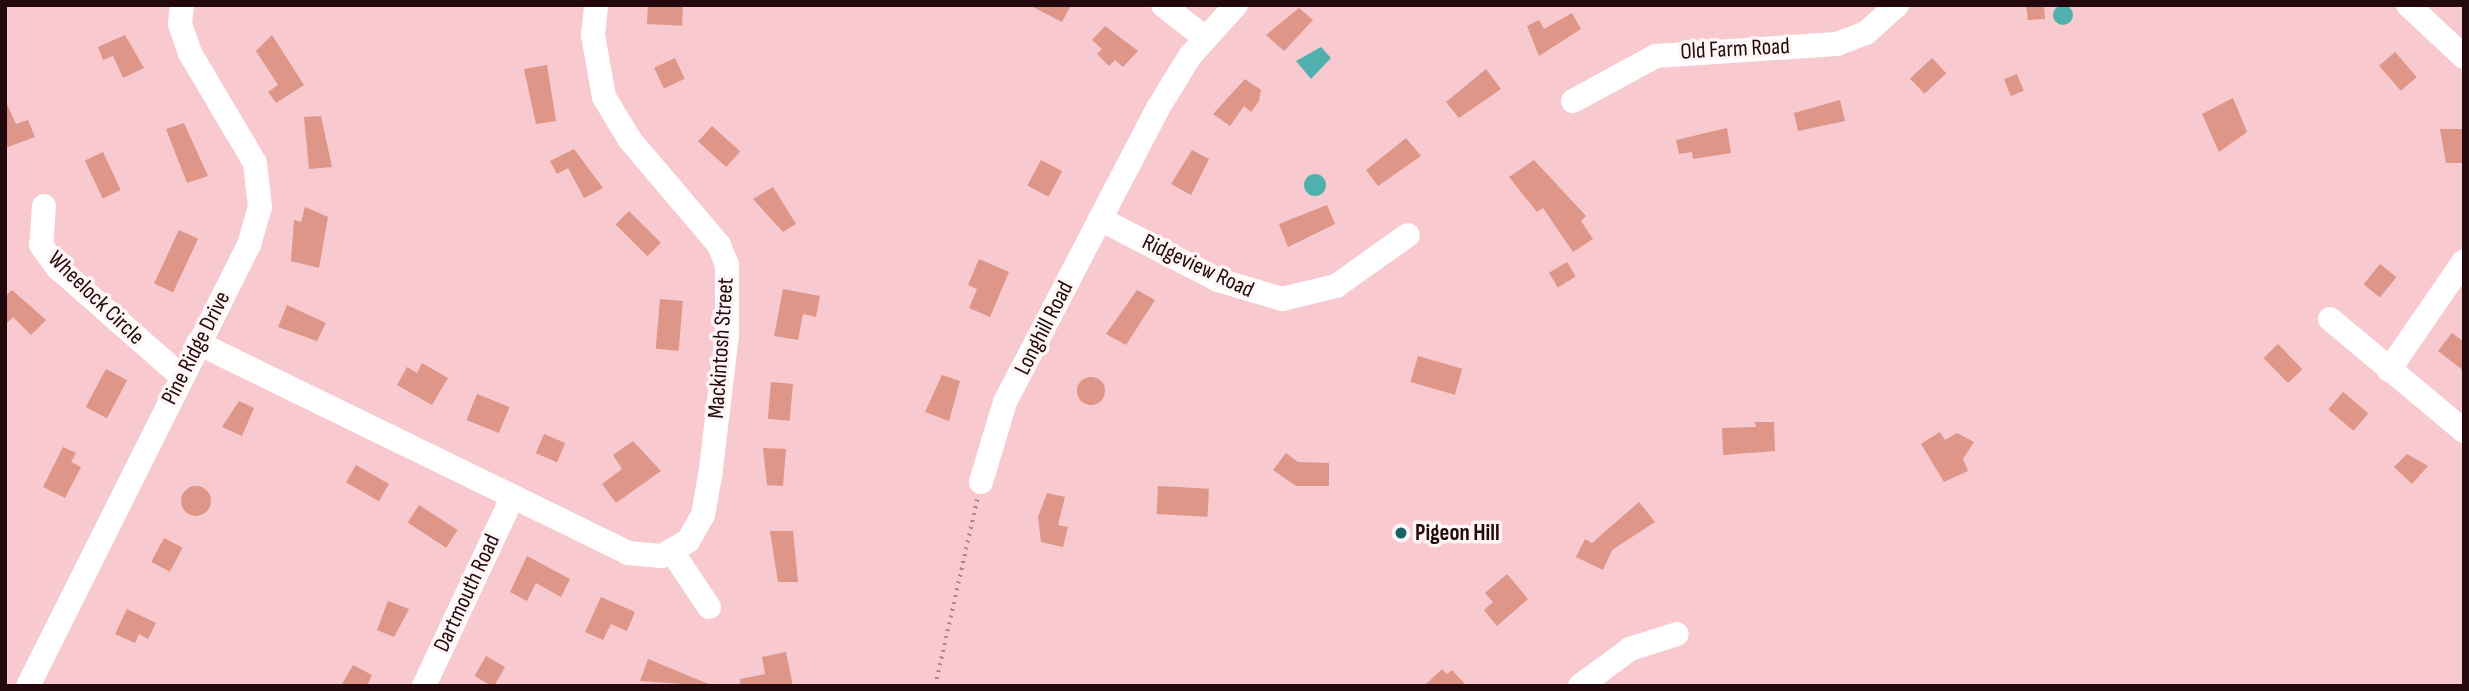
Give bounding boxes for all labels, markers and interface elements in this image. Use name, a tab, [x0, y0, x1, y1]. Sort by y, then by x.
street label: Old Farm Road	[1680, 32, 1790, 66]
street label: Ridgeview Road	[1138, 228, 1258, 304]
street label: Wheelock Circle	[42, 245, 150, 351]
street label: Mackintosh Street	[702, 276, 740, 420]
street label: Longhill Road	[1009, 277, 1079, 379]
street label: Pine Ridge Drive	[156, 287, 236, 409]
place label: Pigeon Hill	[1415, 519, 1500, 547]
marker: Pigeon Hill	[1393, 525, 1409, 541]
street label: Dartmouth Road	[428, 530, 506, 656]

